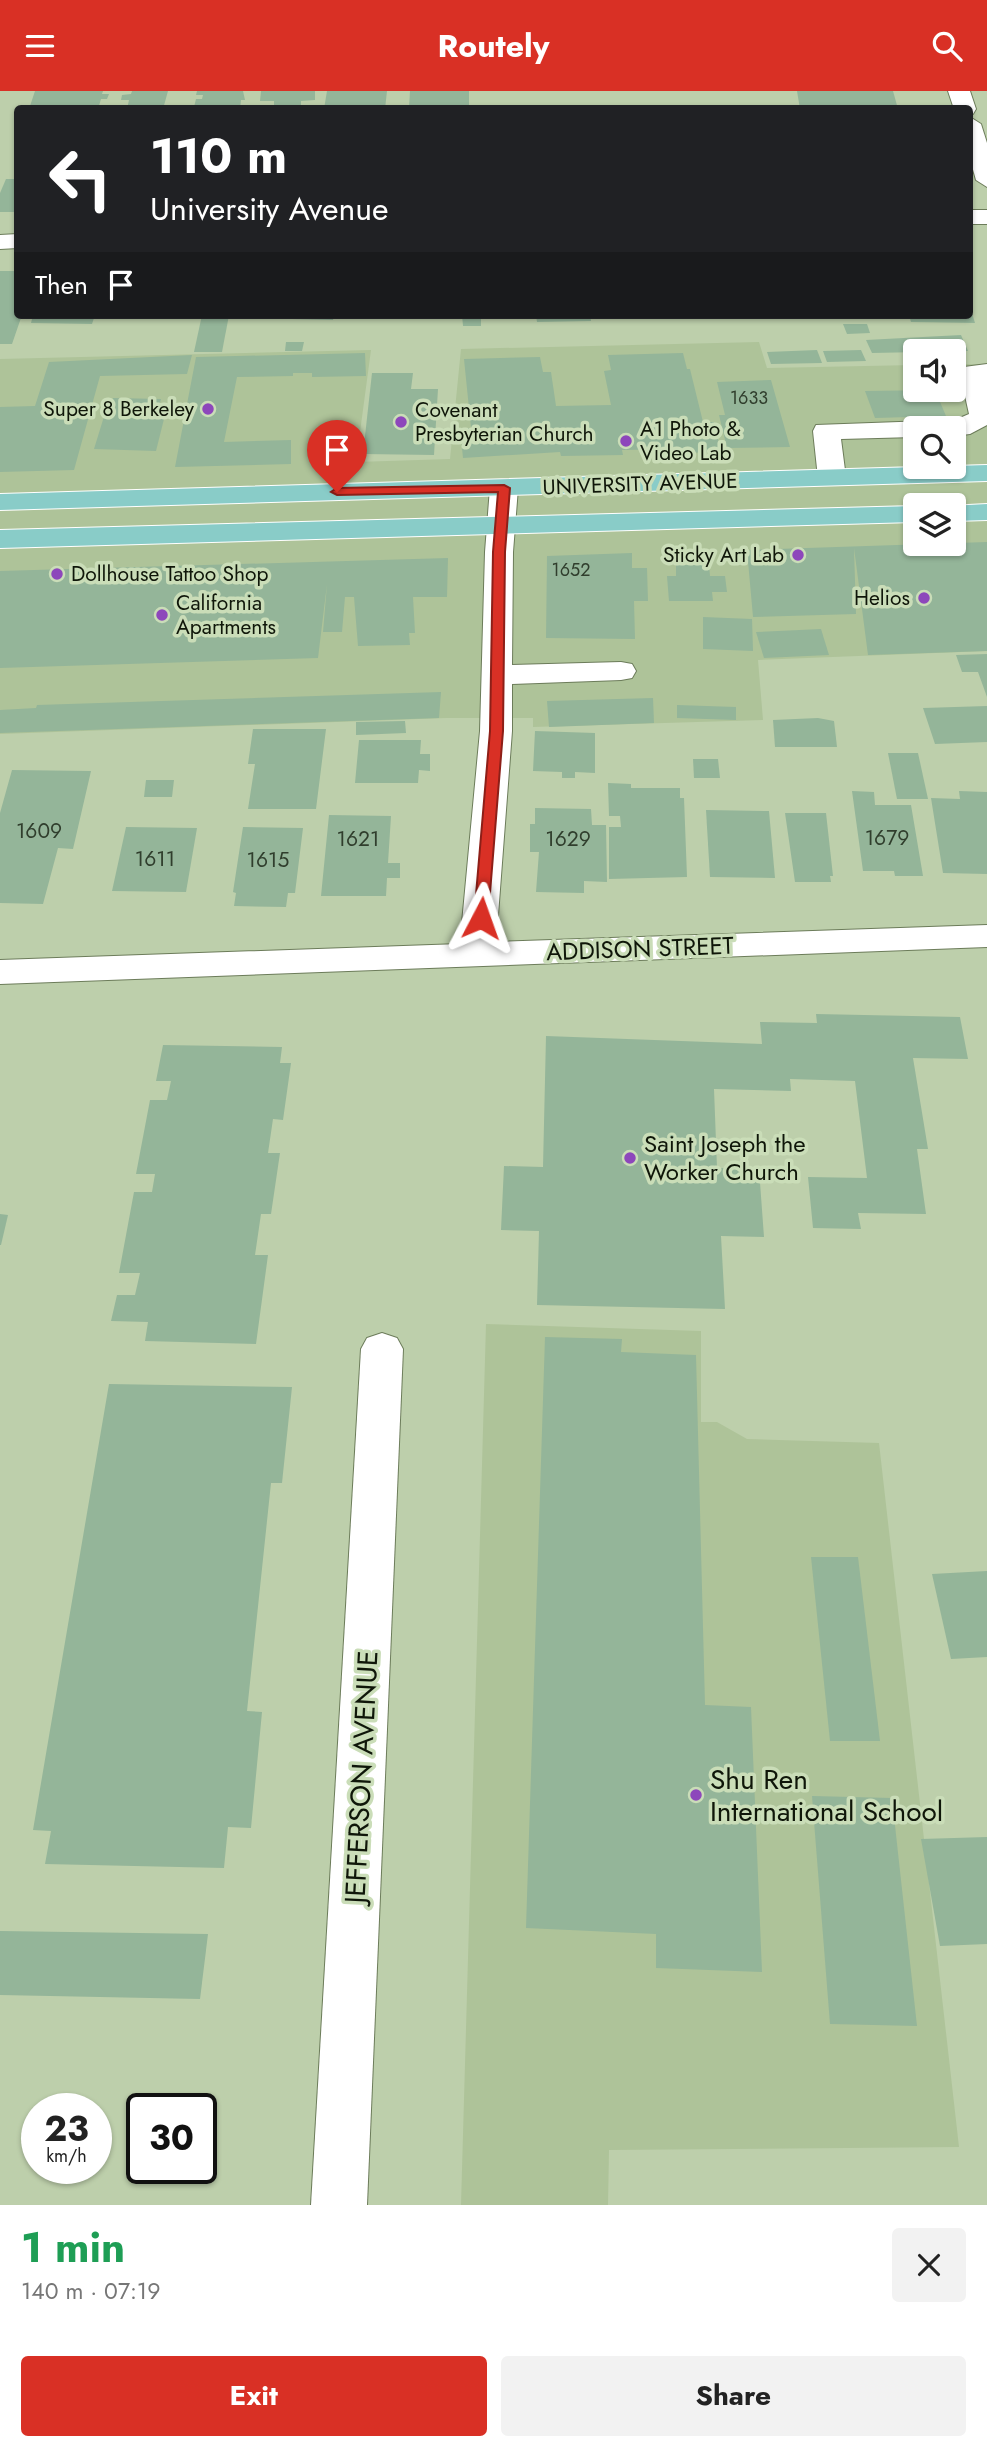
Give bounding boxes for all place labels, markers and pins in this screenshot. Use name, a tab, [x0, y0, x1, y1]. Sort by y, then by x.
place label: Super 8 Berkeley	[43, 394, 195, 424]
place label: Covenant Presbyterian Church	[415, 395, 593, 449]
marker: Super 8 Berkeley	[200, 401, 216, 417]
marker: Covenant Presbyterian Church	[393, 414, 409, 430]
place label: A1 Photo & Video Lab	[640, 414, 741, 468]
pin	[307, 420, 367, 492]
marker: A1 Photo & Video Lab	[618, 433, 634, 449]
place label: Sticky Art Lab	[663, 540, 784, 570]
marker: Sticky Art Lab	[790, 547, 806, 563]
place label: Dollhouse Tattoo Shop	[71, 559, 269, 589]
marker: Dollhouse Tattoo Shop	[49, 566, 65, 582]
place label: Helios	[854, 583, 910, 613]
place label: California Apartments	[176, 588, 276, 642]
marker: Helios	[916, 590, 932, 606]
marker: California Apartments	[154, 607, 170, 623]
place label: Saint Joseph the Worker Church	[644, 1126, 806, 1189]
marker: Saint Joseph the Worker Church	[622, 1150, 638, 1166]
place label: Shu Ren International School	[710, 1759, 943, 1832]
marker: Shu Ren International School	[688, 1787, 704, 1803]

